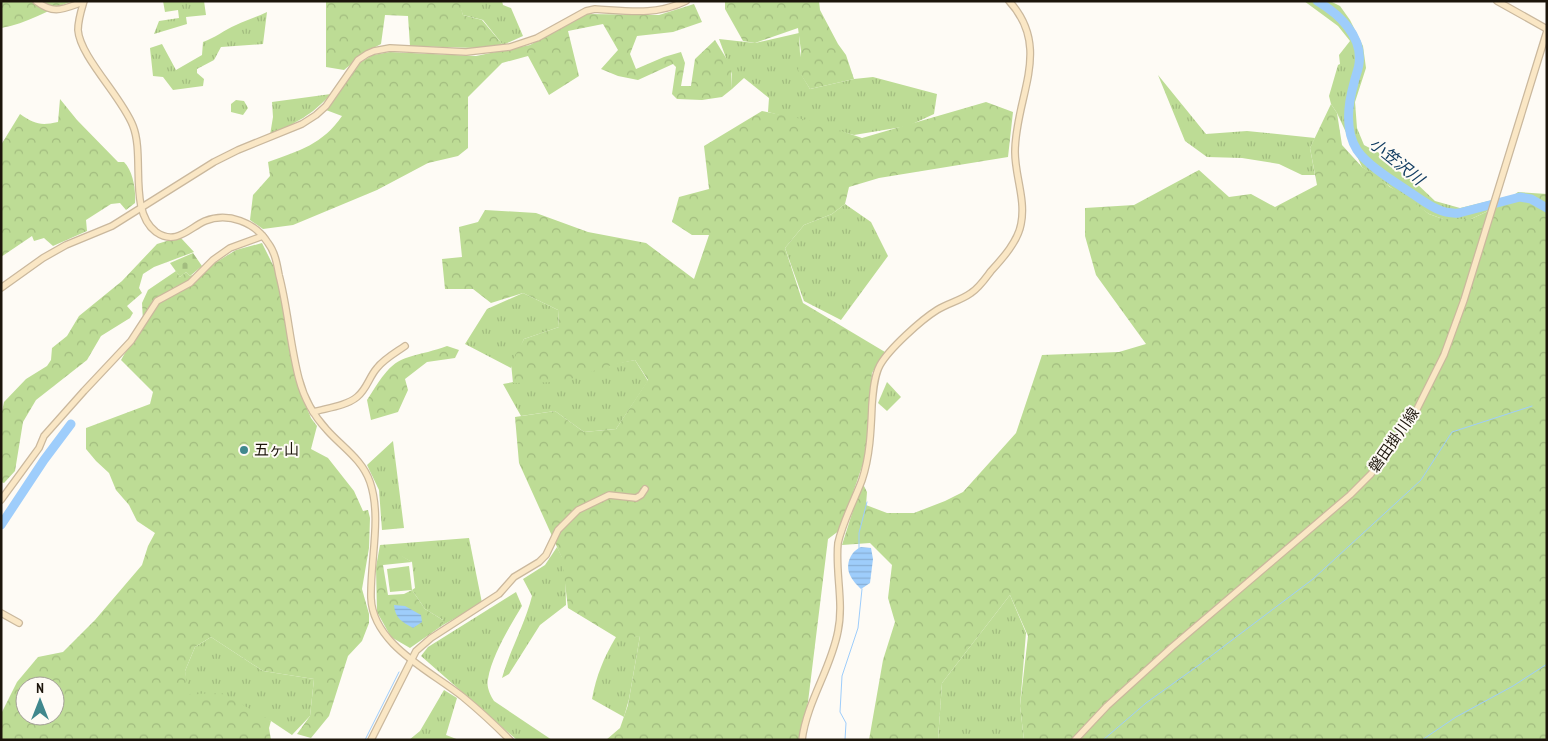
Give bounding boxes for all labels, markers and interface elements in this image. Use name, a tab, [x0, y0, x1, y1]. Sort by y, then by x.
water label: 小笠沢川	[1366, 133, 1430, 190]
street label: 磐田掛川線	[1364, 404, 1423, 476]
place label: 五ヶ山	[254, 440, 299, 459]
marker: 五ヶ山	[238, 444, 250, 456]
north arrow	[15, 676, 65, 726]
text: N	[36, 679, 44, 697]

